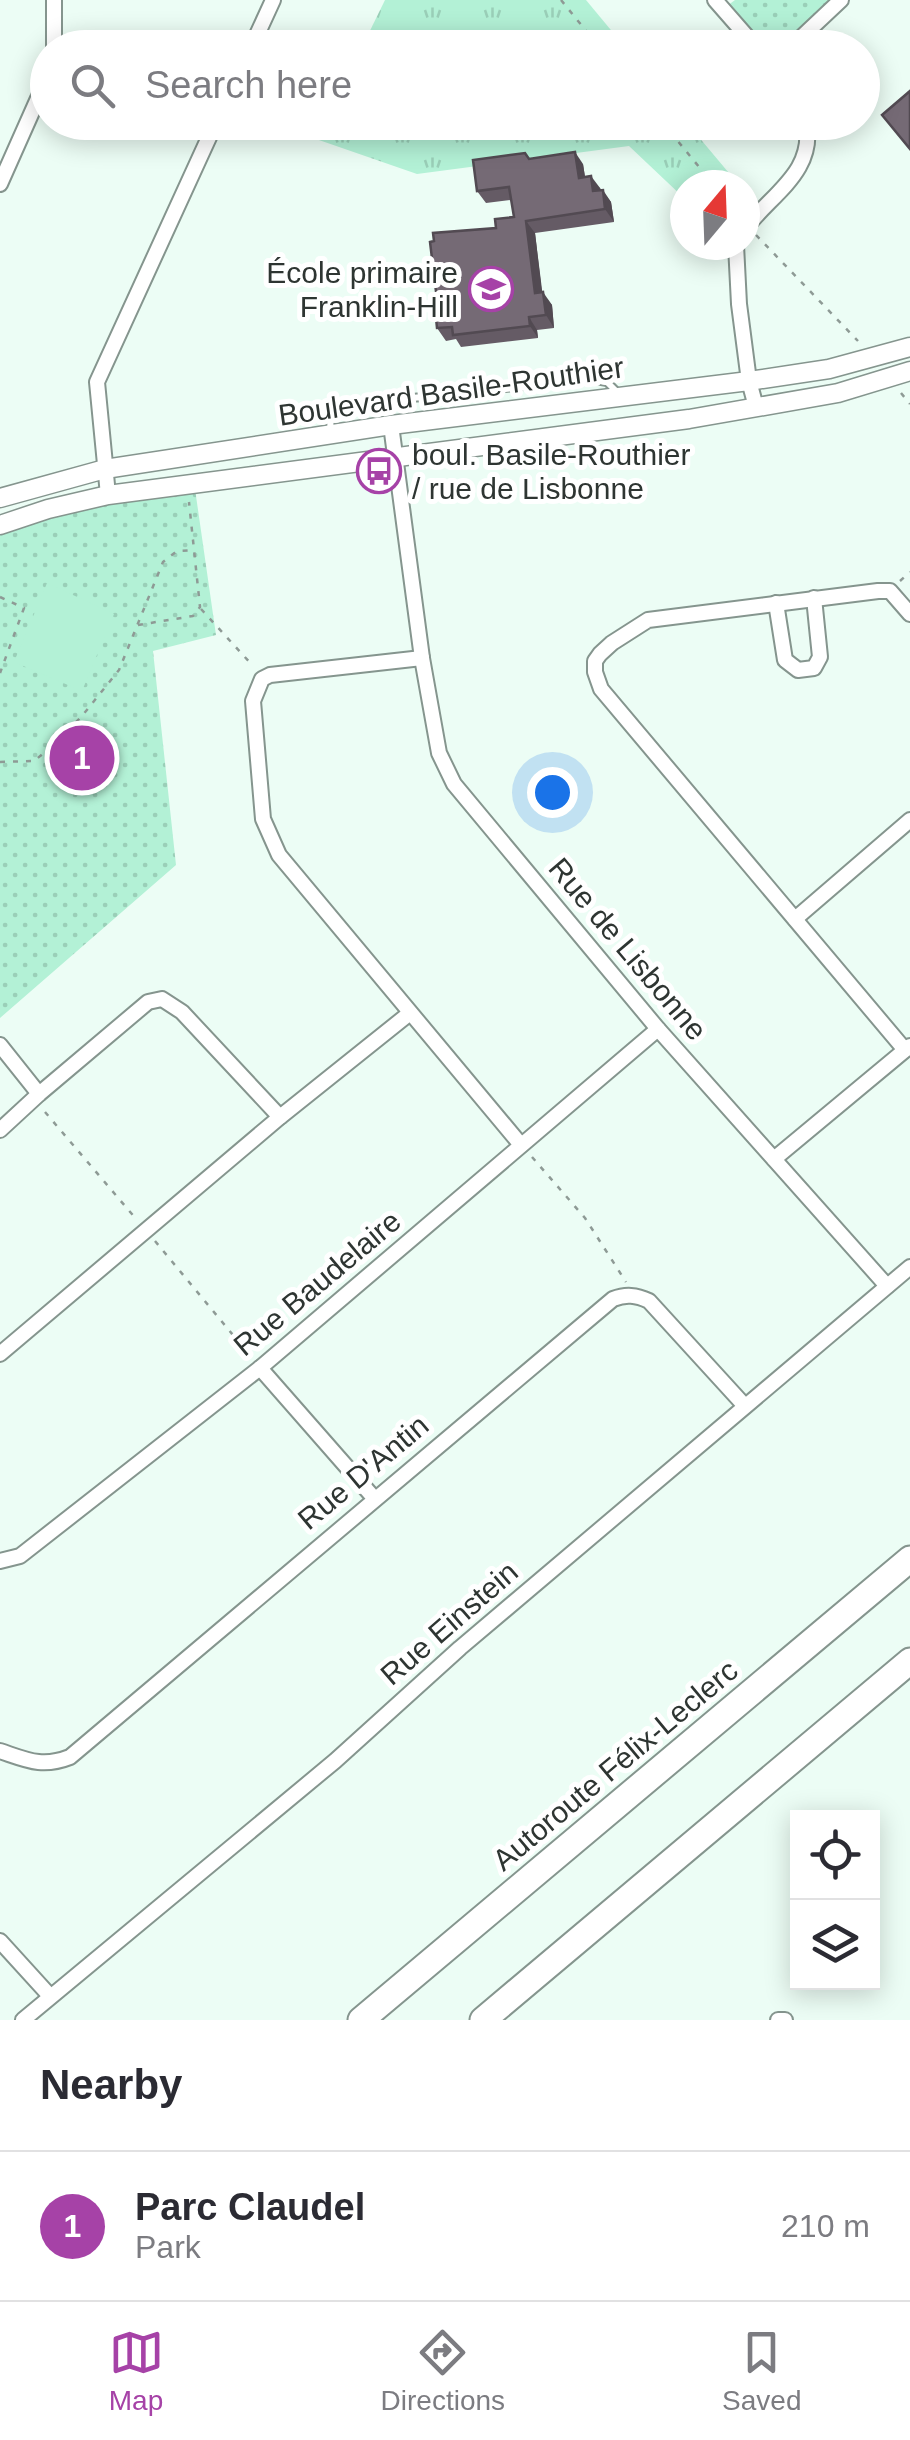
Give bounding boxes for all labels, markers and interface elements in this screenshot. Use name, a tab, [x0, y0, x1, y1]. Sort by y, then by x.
search box	[30, 30, 880, 140]
icon: search	[65, 58, 120, 113]
text: Search here	[145, 64, 352, 106]
north arrow	[670, 170, 760, 260]
place label: École primaire Franklin-Hill	[266, 256, 458, 323]
school or university icon: École primaire Franklin-Hill	[468, 266, 514, 312]
street label: Boulevard Basile-Routhier	[276, 350, 626, 432]
place label: boul. Basile-Routhier / rue de Lisbonne	[412, 438, 690, 505]
bus stop icon: boul. Basile-Routhier / rue de Lisbonne	[356, 448, 402, 494]
pin: 1	[49, 720, 114, 796]
your location	[527, 767, 578, 818]
street label: Rue de Lisbonne	[542, 852, 714, 1046]
street label: Rue Baudelaire	[227, 1204, 407, 1362]
street label: Rue D'Antin	[291, 1408, 435, 1536]
street label: Rue Einstein	[374, 1555, 524, 1691]
street label: Autoroute Félix-Leclerc	[486, 1653, 744, 1877]
map controls	[790, 1810, 880, 1990]
button: locate	[790, 1810, 880, 1900]
button: layers	[790, 1900, 880, 1990]
text: Nearby	[40, 2061, 182, 2108]
text: Parc Claudel	[135, 2186, 365, 2228]
text: 1	[64, 2208, 81, 2244]
text: 210 m	[781, 2208, 870, 2244]
text: Park	[135, 2229, 201, 2265]
tab: Map	[109, 2325, 164, 2417]
tab: Directions	[381, 2325, 505, 2417]
tab: Saved	[722, 2325, 801, 2417]

